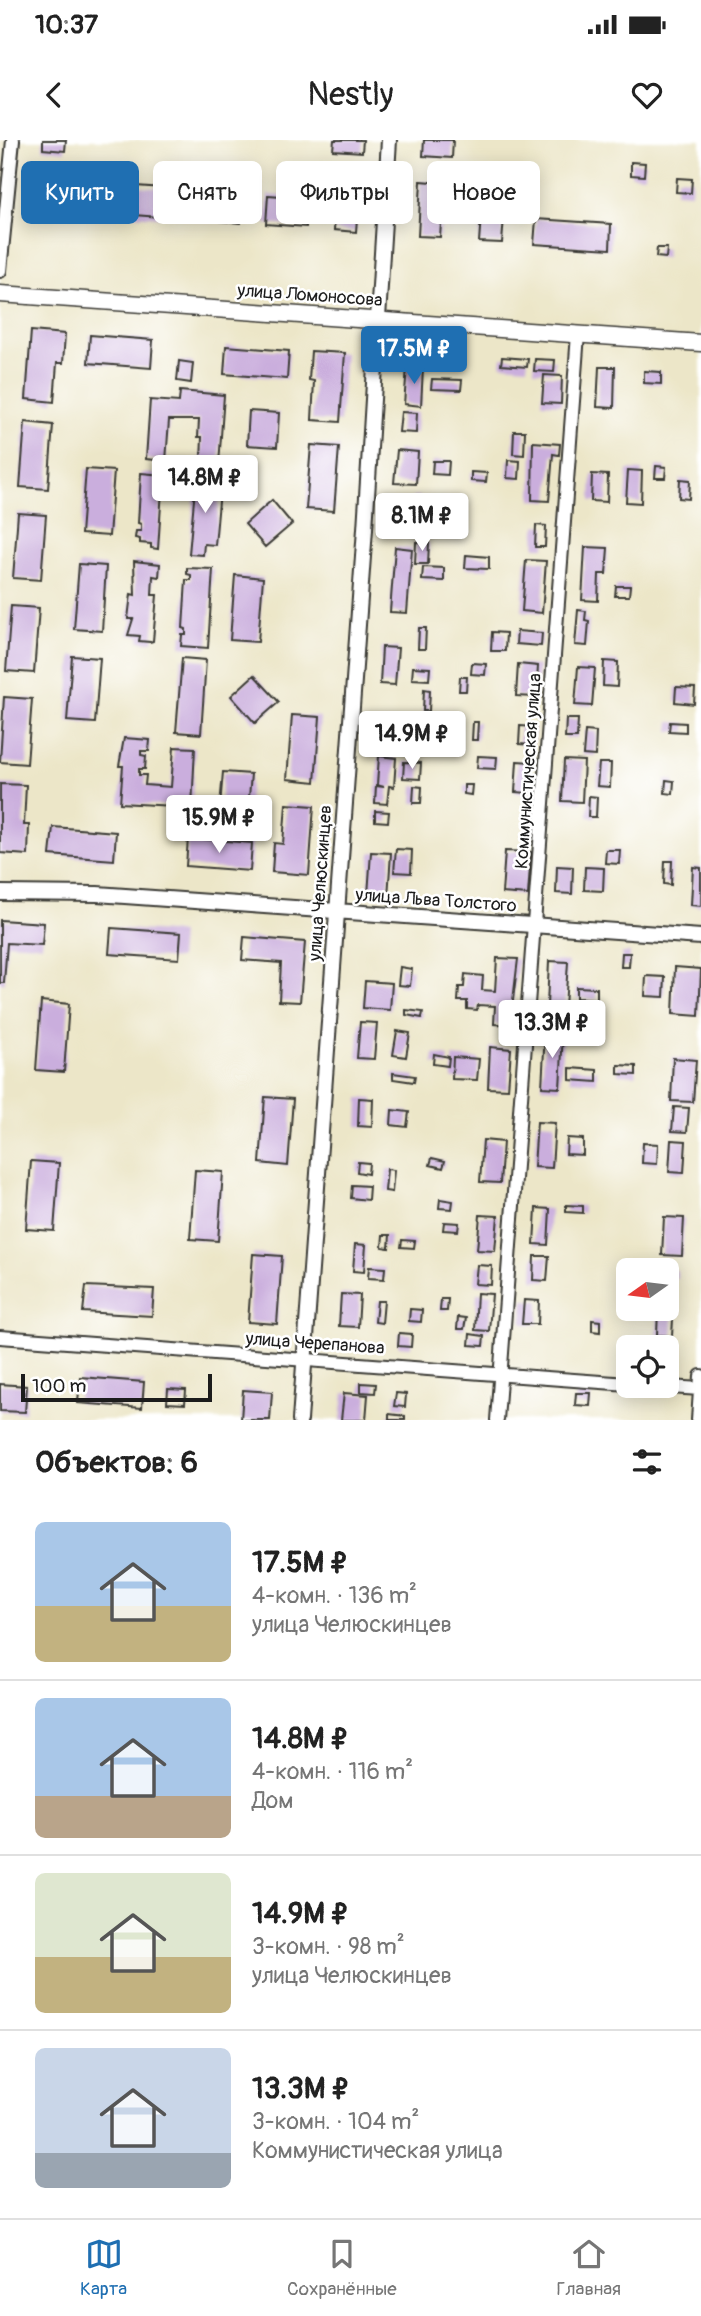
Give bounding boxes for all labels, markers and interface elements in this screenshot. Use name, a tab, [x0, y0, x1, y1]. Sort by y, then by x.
text: 10:37	[35, 9, 98, 41]
text: Nestly	[308, 75, 393, 115]
icon: back	[35, 76, 73, 114]
icon: heart	[628, 76, 666, 114]
chip: Купить	[21, 161, 139, 224]
chip: Снять	[153, 161, 262, 224]
chip: Фильтры	[276, 161, 413, 224]
chip: Новое	[427, 161, 540, 224]
street label: улица Ломоносова	[236, 279, 383, 312]
pin: 17.5M ₽	[349, 327, 479, 386]
text: 17.5M ₽	[377, 334, 451, 363]
pin: 14.8M ₽	[140, 456, 270, 515]
text: 14.8M ₽	[168, 463, 242, 492]
pin: 8.1M ₽	[365, 494, 479, 553]
text: 8.1M ₽	[392, 501, 452, 530]
street label: Коммунистическая улица	[510, 672, 547, 870]
pin: 14.9M ₽	[347, 712, 477, 771]
text: 14.9M ₽	[375, 719, 449, 748]
pin: 15.9M ₽	[154, 796, 284, 855]
text: 15.9M ₽	[182, 803, 256, 832]
street label: улица Челюскинцев	[304, 804, 337, 963]
street label: улица Льва Толстого	[354, 883, 518, 918]
pin: 13.3M ₽	[487, 1000, 617, 1060]
text: 13.3M ₽	[514, 1008, 590, 1037]
north arrow	[616, 1258, 679, 1321]
map controls	[616, 1258, 679, 1398]
street label: улица Черепанова	[244, 1327, 385, 1360]
button: locate	[616, 1335, 679, 1398]
scale bar	[21, 1371, 212, 1403]
text: 100 m	[32, 1374, 86, 1398]
icon: filters	[628, 1443, 666, 1481]
text: Объектов: 6	[35, 1444, 198, 1481]
text: 17.5M ₽	[252, 1544, 349, 1581]
icon: home	[91, 1550, 175, 1634]
text: 4-комн. · 136 m²	[252, 1581, 417, 1610]
text: улица Челюскинцев	[252, 1610, 452, 1639]
text: 14.8M ₽	[252, 1720, 349, 1757]
icon: home	[91, 1726, 175, 1810]
text: 4-комн. · 116 m²	[252, 1757, 413, 1786]
text: Дом	[252, 1786, 293, 1815]
text: 14.9M ₽	[252, 1895, 349, 1932]
icon: home	[91, 1901, 175, 1985]
text: 3-комн. · 98 m²	[252, 1932, 405, 1961]
text: улица Челюскинцев	[252, 1961, 452, 1990]
text: 13.3M ₽	[252, 2070, 350, 2107]
icon: home	[91, 2076, 175, 2160]
text: 3-комн. · 104 m²	[252, 2107, 419, 2136]
text: Коммунистическая улица	[252, 2136, 503, 2165]
tab: Карта	[80, 2235, 127, 2301]
tab: Сохранённые	[287, 2235, 397, 2301]
tab: Главная	[556, 2235, 621, 2301]

